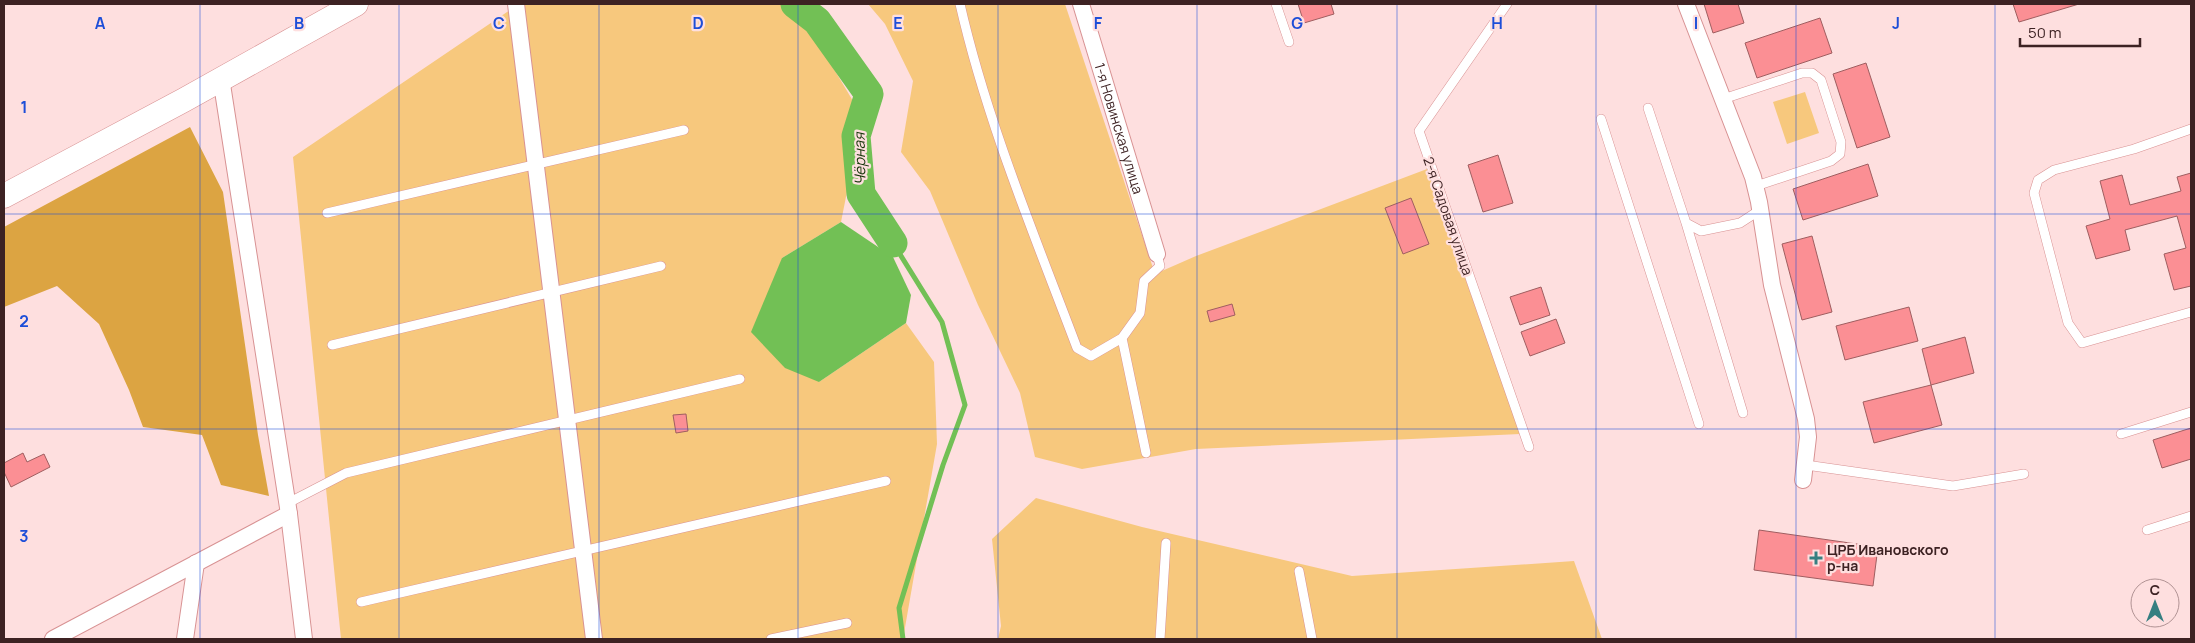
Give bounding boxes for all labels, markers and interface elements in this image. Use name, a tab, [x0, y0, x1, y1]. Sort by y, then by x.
text: A	[95, 12, 106, 34]
text: B	[294, 12, 304, 34]
text: C	[493, 12, 505, 34]
text: D	[692, 12, 704, 34]
text: E	[893, 12, 903, 34]
text: F	[1094, 12, 1103, 34]
text: G	[1291, 12, 1303, 34]
text: H	[1491, 12, 1503, 34]
text: I	[1694, 12, 1698, 34]
text: J	[1892, 12, 1900, 34]
scale bar	[2020, 15, 2140, 47]
text: 50 m	[2028, 22, 2062, 43]
street label: 1-я Новинская улица	[1090, 60, 1148, 196]
text: 1	[20, 96, 28, 118]
water label: Чёрная	[849, 131, 870, 186]
street label: 2-я Садовая улица	[1419, 154, 1478, 278]
text: 2	[19, 310, 29, 332]
text: 3	[19, 525, 29, 547]
place label: ЦРБ Ивановского р-на	[1827, 540, 1949, 575]
marker: ЦРБ Ивановского р-на	[1809, 551, 1823, 565]
north arrow	[2130, 578, 2180, 628]
text: С	[2150, 580, 2160, 599]

